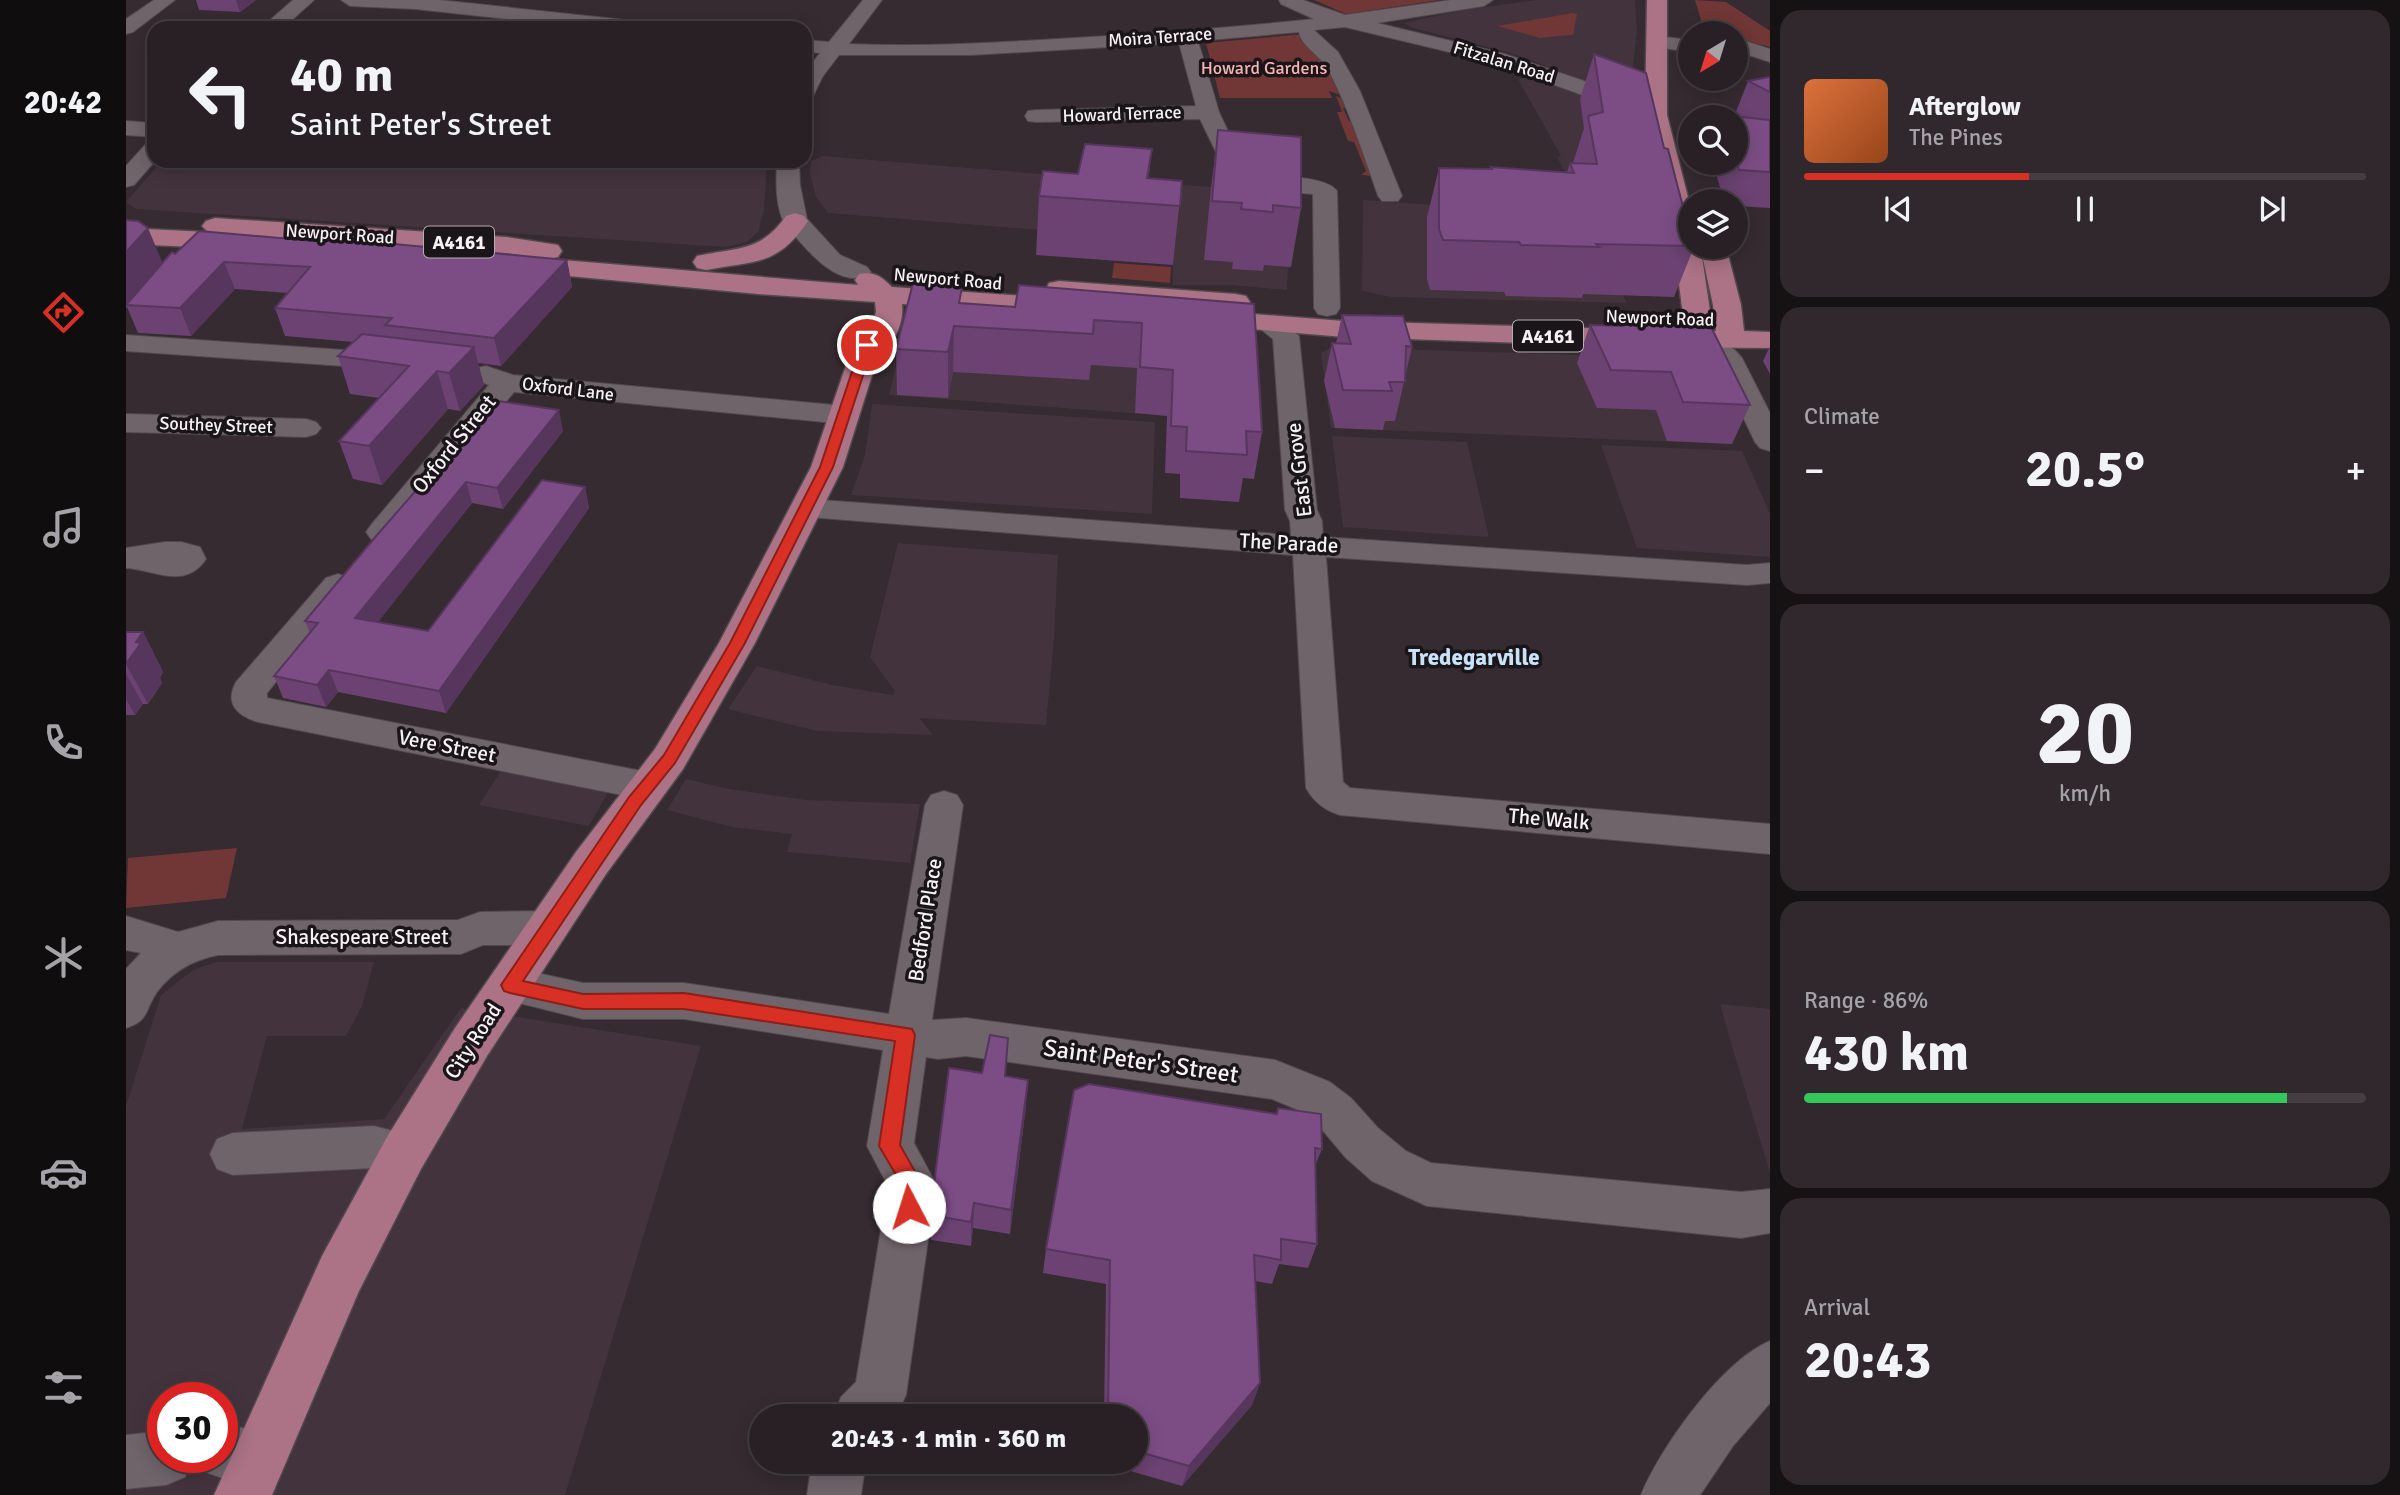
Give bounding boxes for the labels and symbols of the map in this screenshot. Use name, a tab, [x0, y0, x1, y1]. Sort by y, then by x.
north arrow	[1678, 21, 1748, 91]
street label: Moira Terrace	[1107, 22, 1213, 52]
street label: Fitzalan Road	[1451, 36, 1557, 88]
park label: Howard Gardens	[1201, 57, 1327, 79]
street label: Howard Terrace	[1062, 101, 1182, 127]
street label: Newport Road	[285, 219, 395, 249]
road number: A4161	[424, 226, 494, 258]
street label: Newport Road	[893, 263, 1003, 295]
street label: Newport Road	[1605, 305, 1715, 331]
pin	[837, 315, 897, 375]
road number: A4161	[1513, 320, 1583, 352]
street label: Oxford Lane	[521, 372, 615, 406]
street label: Oxford Street	[406, 390, 502, 498]
street label: Southey Street	[159, 412, 273, 438]
street label: East Grove	[1280, 421, 1318, 519]
street label: The Parade	[1239, 527, 1339, 559]
district label: Tredegarville	[1408, 643, 1540, 672]
street label: Vere Street	[396, 724, 498, 768]
street label: The Walk	[1507, 803, 1591, 836]
street label: Bedford Place	[902, 857, 948, 983]
street label: Shakespeare Street	[275, 924, 449, 950]
street label: City Road	[439, 998, 507, 1084]
street label: Saint Peter's Street	[1042, 1033, 1240, 1089]
position arrow	[872, 1170, 946, 1244]
speed limit sign: 30	[147, 1382, 238, 1473]

